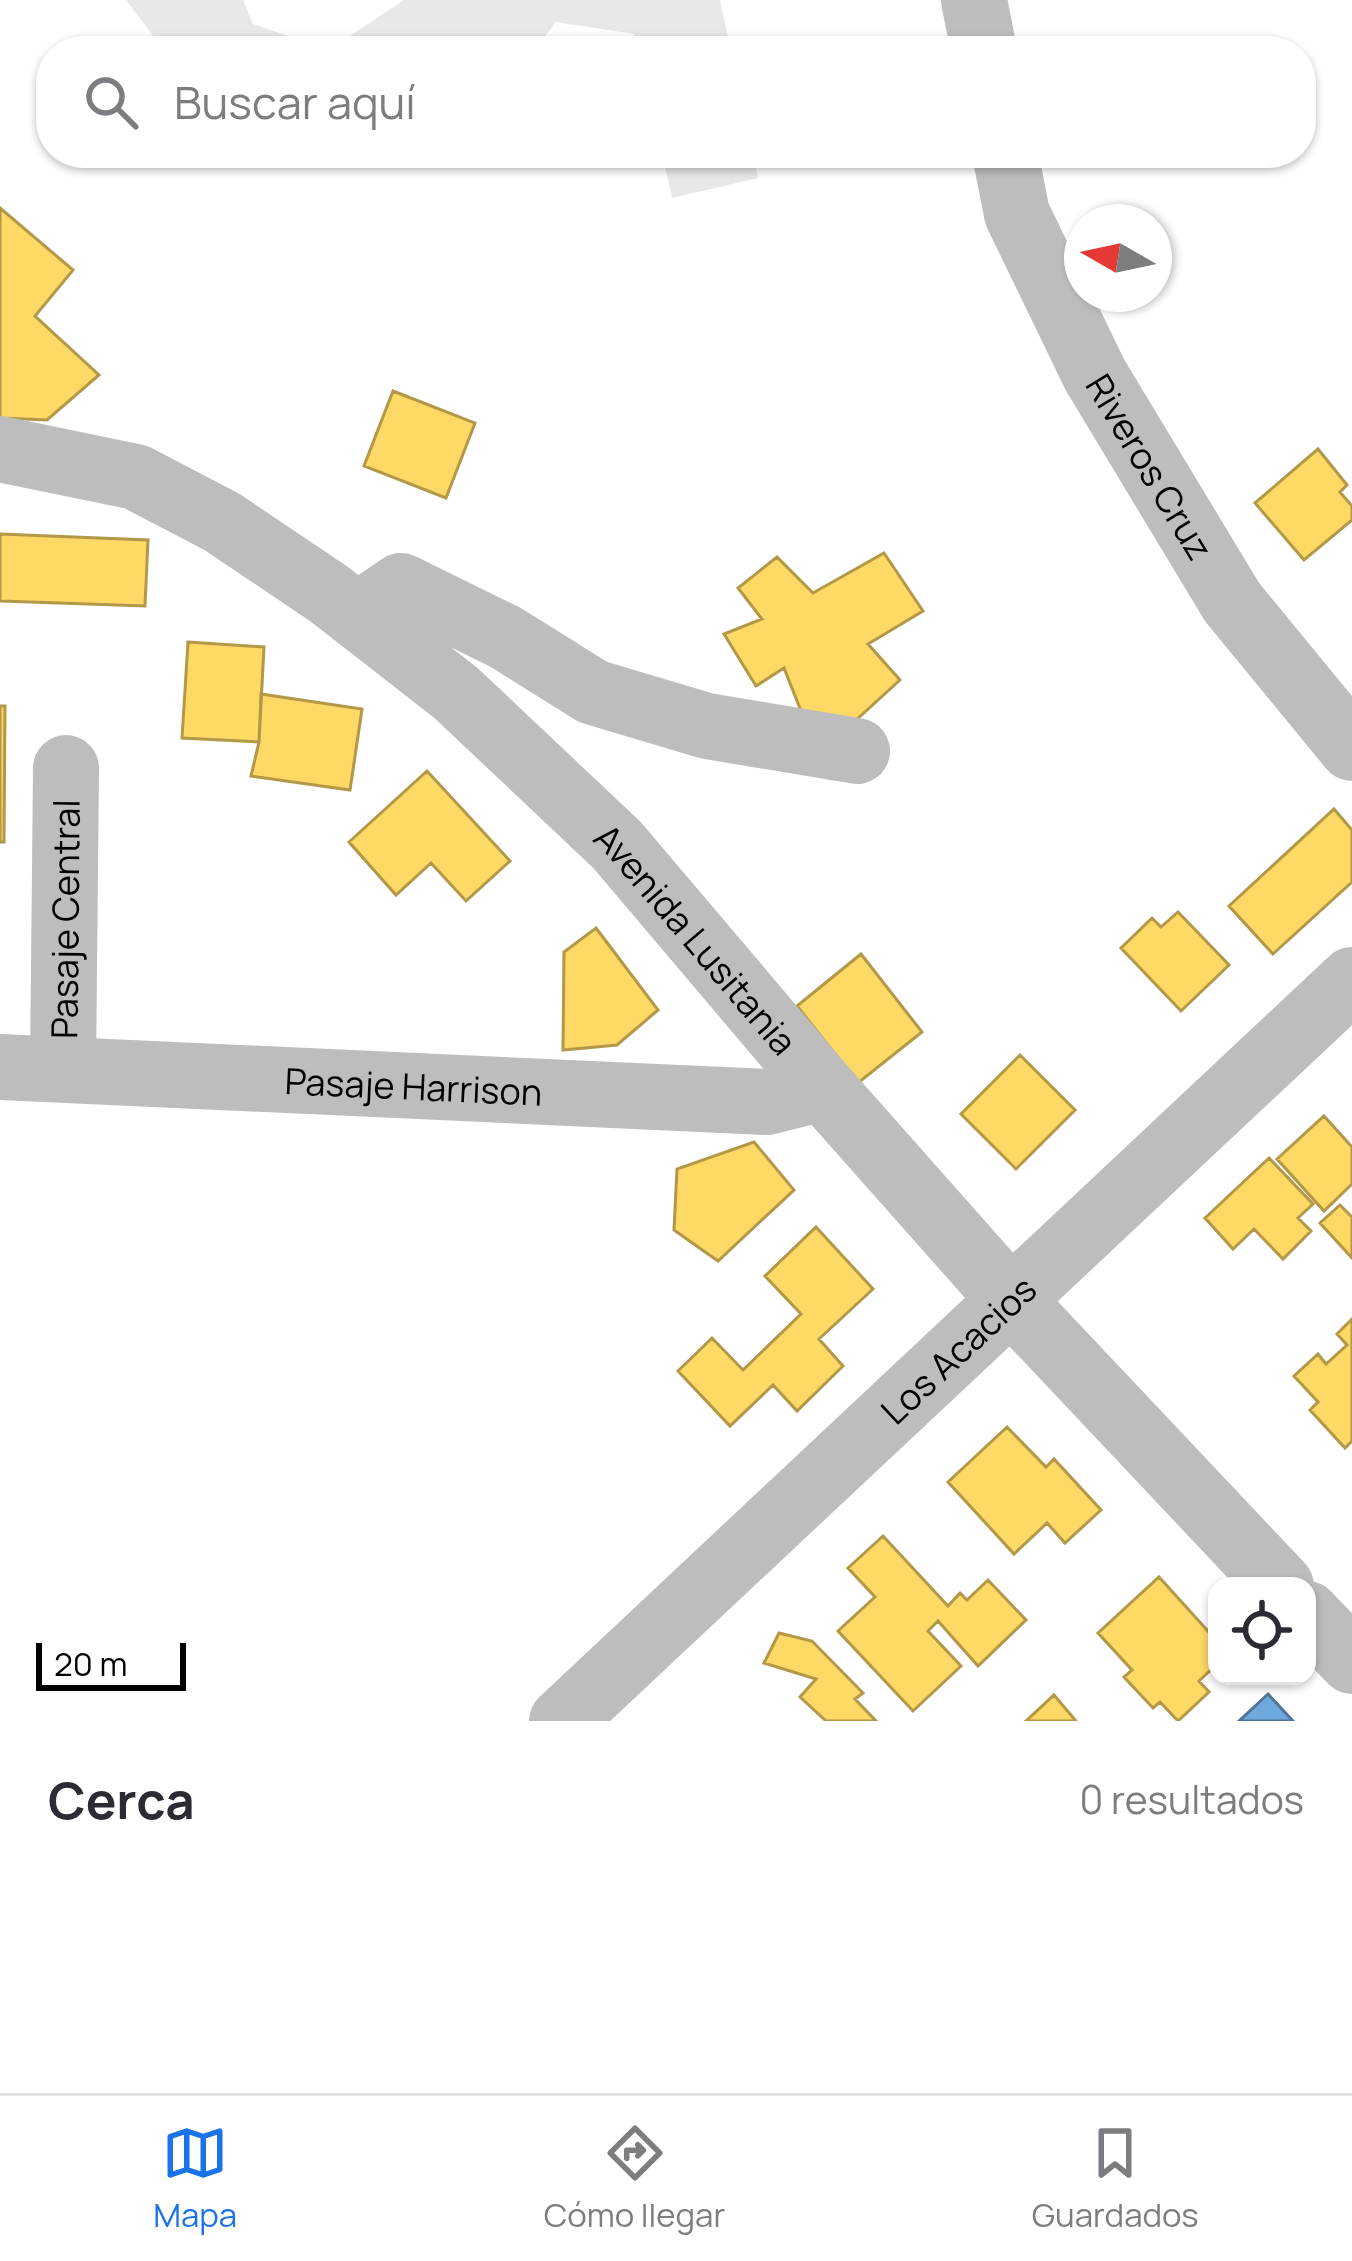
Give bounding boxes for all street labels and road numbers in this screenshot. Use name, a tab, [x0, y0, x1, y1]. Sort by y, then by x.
street label: Riveros Cruz	[1075, 365, 1225, 569]
street label: Pasaje Central	[39, 799, 90, 1039]
street label: Avenida Lusitania	[584, 812, 808, 1065]
street label: Pasaje Harrison	[284, 1056, 543, 1116]
street label: Los Acacios	[870, 1265, 1046, 1434]

